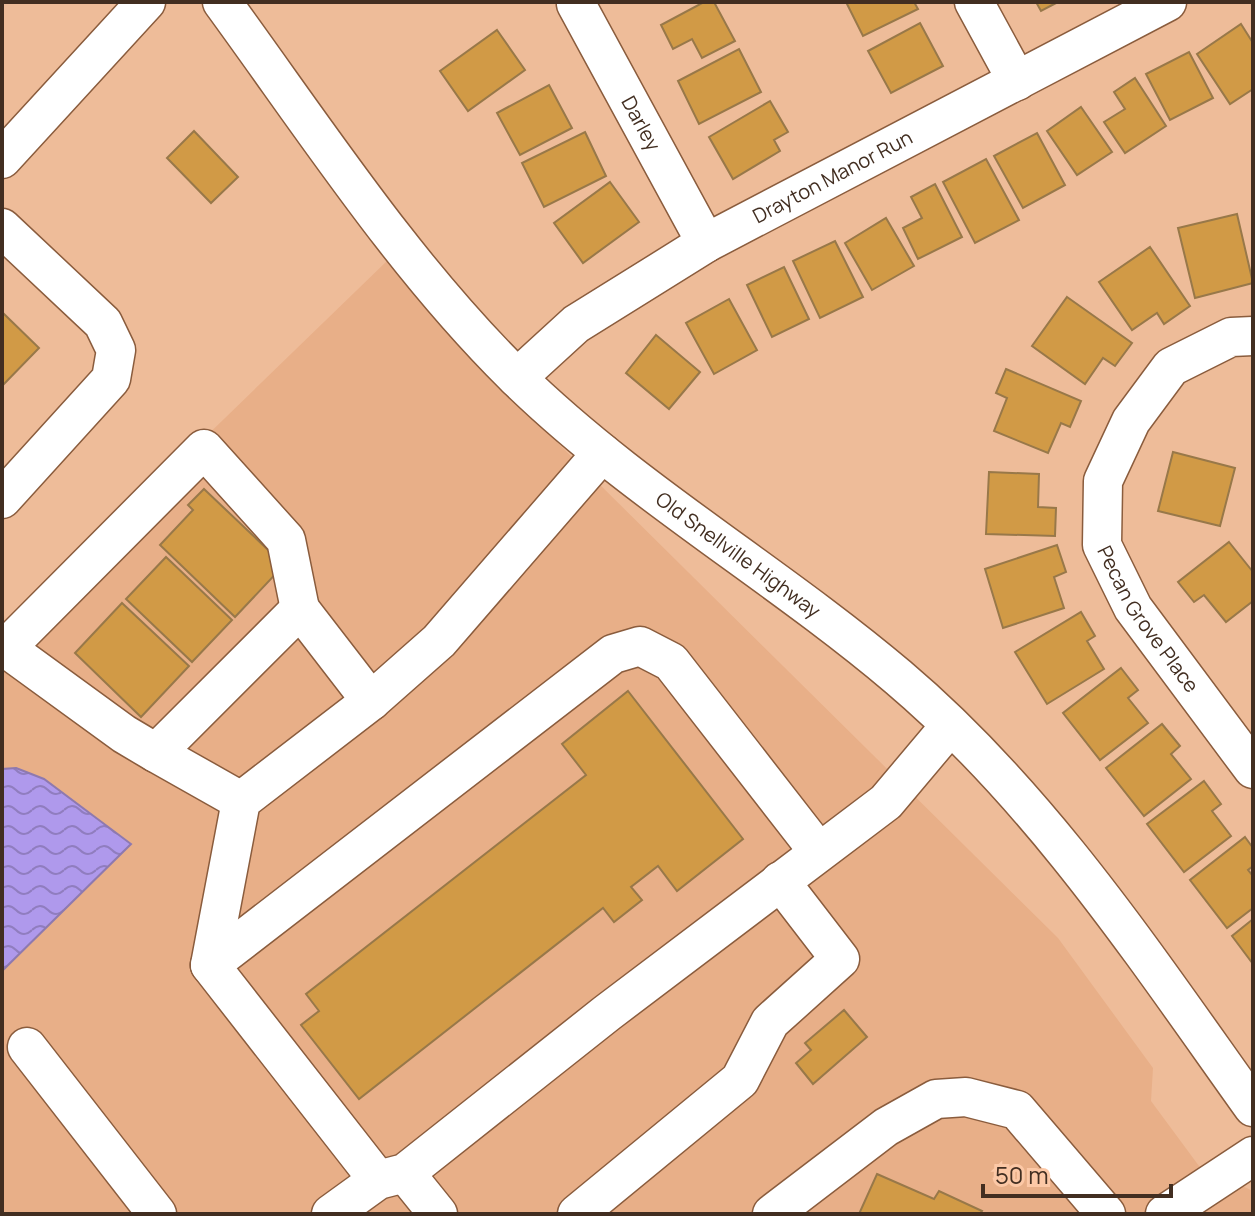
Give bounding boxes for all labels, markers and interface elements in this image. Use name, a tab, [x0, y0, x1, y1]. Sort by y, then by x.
street label: Darley	[616, 91, 667, 156]
street label: Drayton Manor Run	[748, 123, 917, 229]
street label: Old Snellville Highway	[650, 485, 827, 624]
street label: Pecan Grove Place	[1091, 541, 1205, 698]
scale bar	[983, 1148, 1171, 1198]
text: 50 m	[995, 1158, 1049, 1191]

